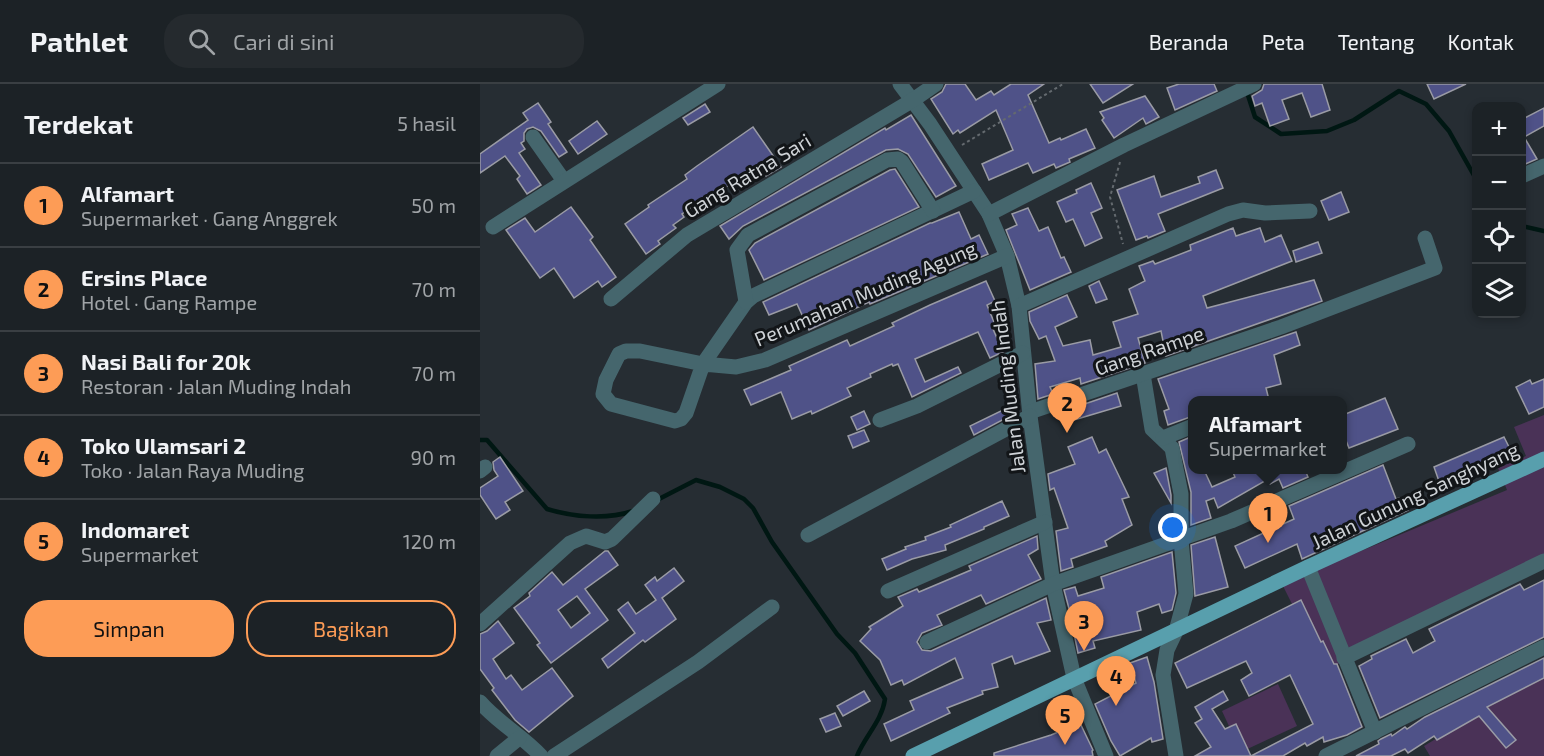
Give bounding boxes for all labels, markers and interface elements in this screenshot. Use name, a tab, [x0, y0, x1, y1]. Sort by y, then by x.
search box	[164, 14, 584, 68]
text: Pathlet	[30, 24, 128, 58]
icon: search	[185, 25, 218, 58]
text: Cari di sini	[233, 28, 335, 54]
text: Beranda	[1149, 29, 1229, 54]
text: Peta	[1262, 29, 1305, 54]
text: Tentang	[1338, 29, 1415, 54]
text: Kontak	[1448, 29, 1514, 54]
map controls	[1472, 102, 1526, 318]
button: +	[1472, 102, 1526, 156]
text: Terdekat	[24, 108, 133, 139]
text: 5 hasil	[397, 111, 456, 135]
street label: Gang Ratna Sari	[679, 128, 815, 222]
button: −	[1472, 156, 1526, 210]
text: Alfamart	[81, 180, 174, 206]
text: 1	[39, 193, 48, 217]
text: 50 m	[411, 193, 456, 217]
text: Supermarket · Gang Anggrek	[81, 206, 338, 230]
button: locate	[1472, 210, 1526, 264]
street label: Perumahan Muding Agung	[750, 235, 980, 351]
text: Ersins Place	[81, 264, 207, 290]
button: layers	[1472, 264, 1526, 318]
text: 2	[38, 277, 49, 301]
text: 70 m	[412, 277, 456, 301]
text: Hotel · Gang Rampe	[81, 290, 257, 314]
street label: Jalan Muding Indah	[984, 299, 1030, 475]
street label: Gang Rampe	[1091, 320, 1207, 380]
text: Nasi Bali for 20k	[81, 348, 251, 374]
text: 3	[38, 361, 49, 385]
text: 70 m	[412, 361, 456, 385]
text: Restoran · Jalan Muding Indah	[81, 374, 351, 398]
pin: 2	[1048, 384, 1086, 433]
popup	[1188, 396, 1347, 474]
text: Alfamart	[1209, 410, 1302, 436]
text: Toko Ulamsari 2	[81, 432, 246, 458]
text: Supermarket	[1209, 436, 1326, 460]
street label: Jalan Gunung Sanghyang	[1308, 436, 1522, 554]
text: 4	[37, 445, 50, 469]
text: 90 m	[411, 445, 456, 469]
text: Toko · Jalan Raya Muding	[81, 458, 304, 482]
pin: 1	[1248, 494, 1288, 543]
your location	[1158, 513, 1187, 542]
text: Indomaret	[81, 516, 189, 542]
text: 5	[38, 529, 49, 553]
text: 120 m	[403, 529, 456, 553]
text: Supermarket	[81, 542, 199, 566]
button: Simpan	[24, 600, 234, 657]
button: Bagikan	[246, 600, 456, 657]
pin: 3	[1064, 602, 1104, 651]
pin: 4	[1096, 656, 1136, 706]
pin: 5	[1046, 696, 1084, 745]

